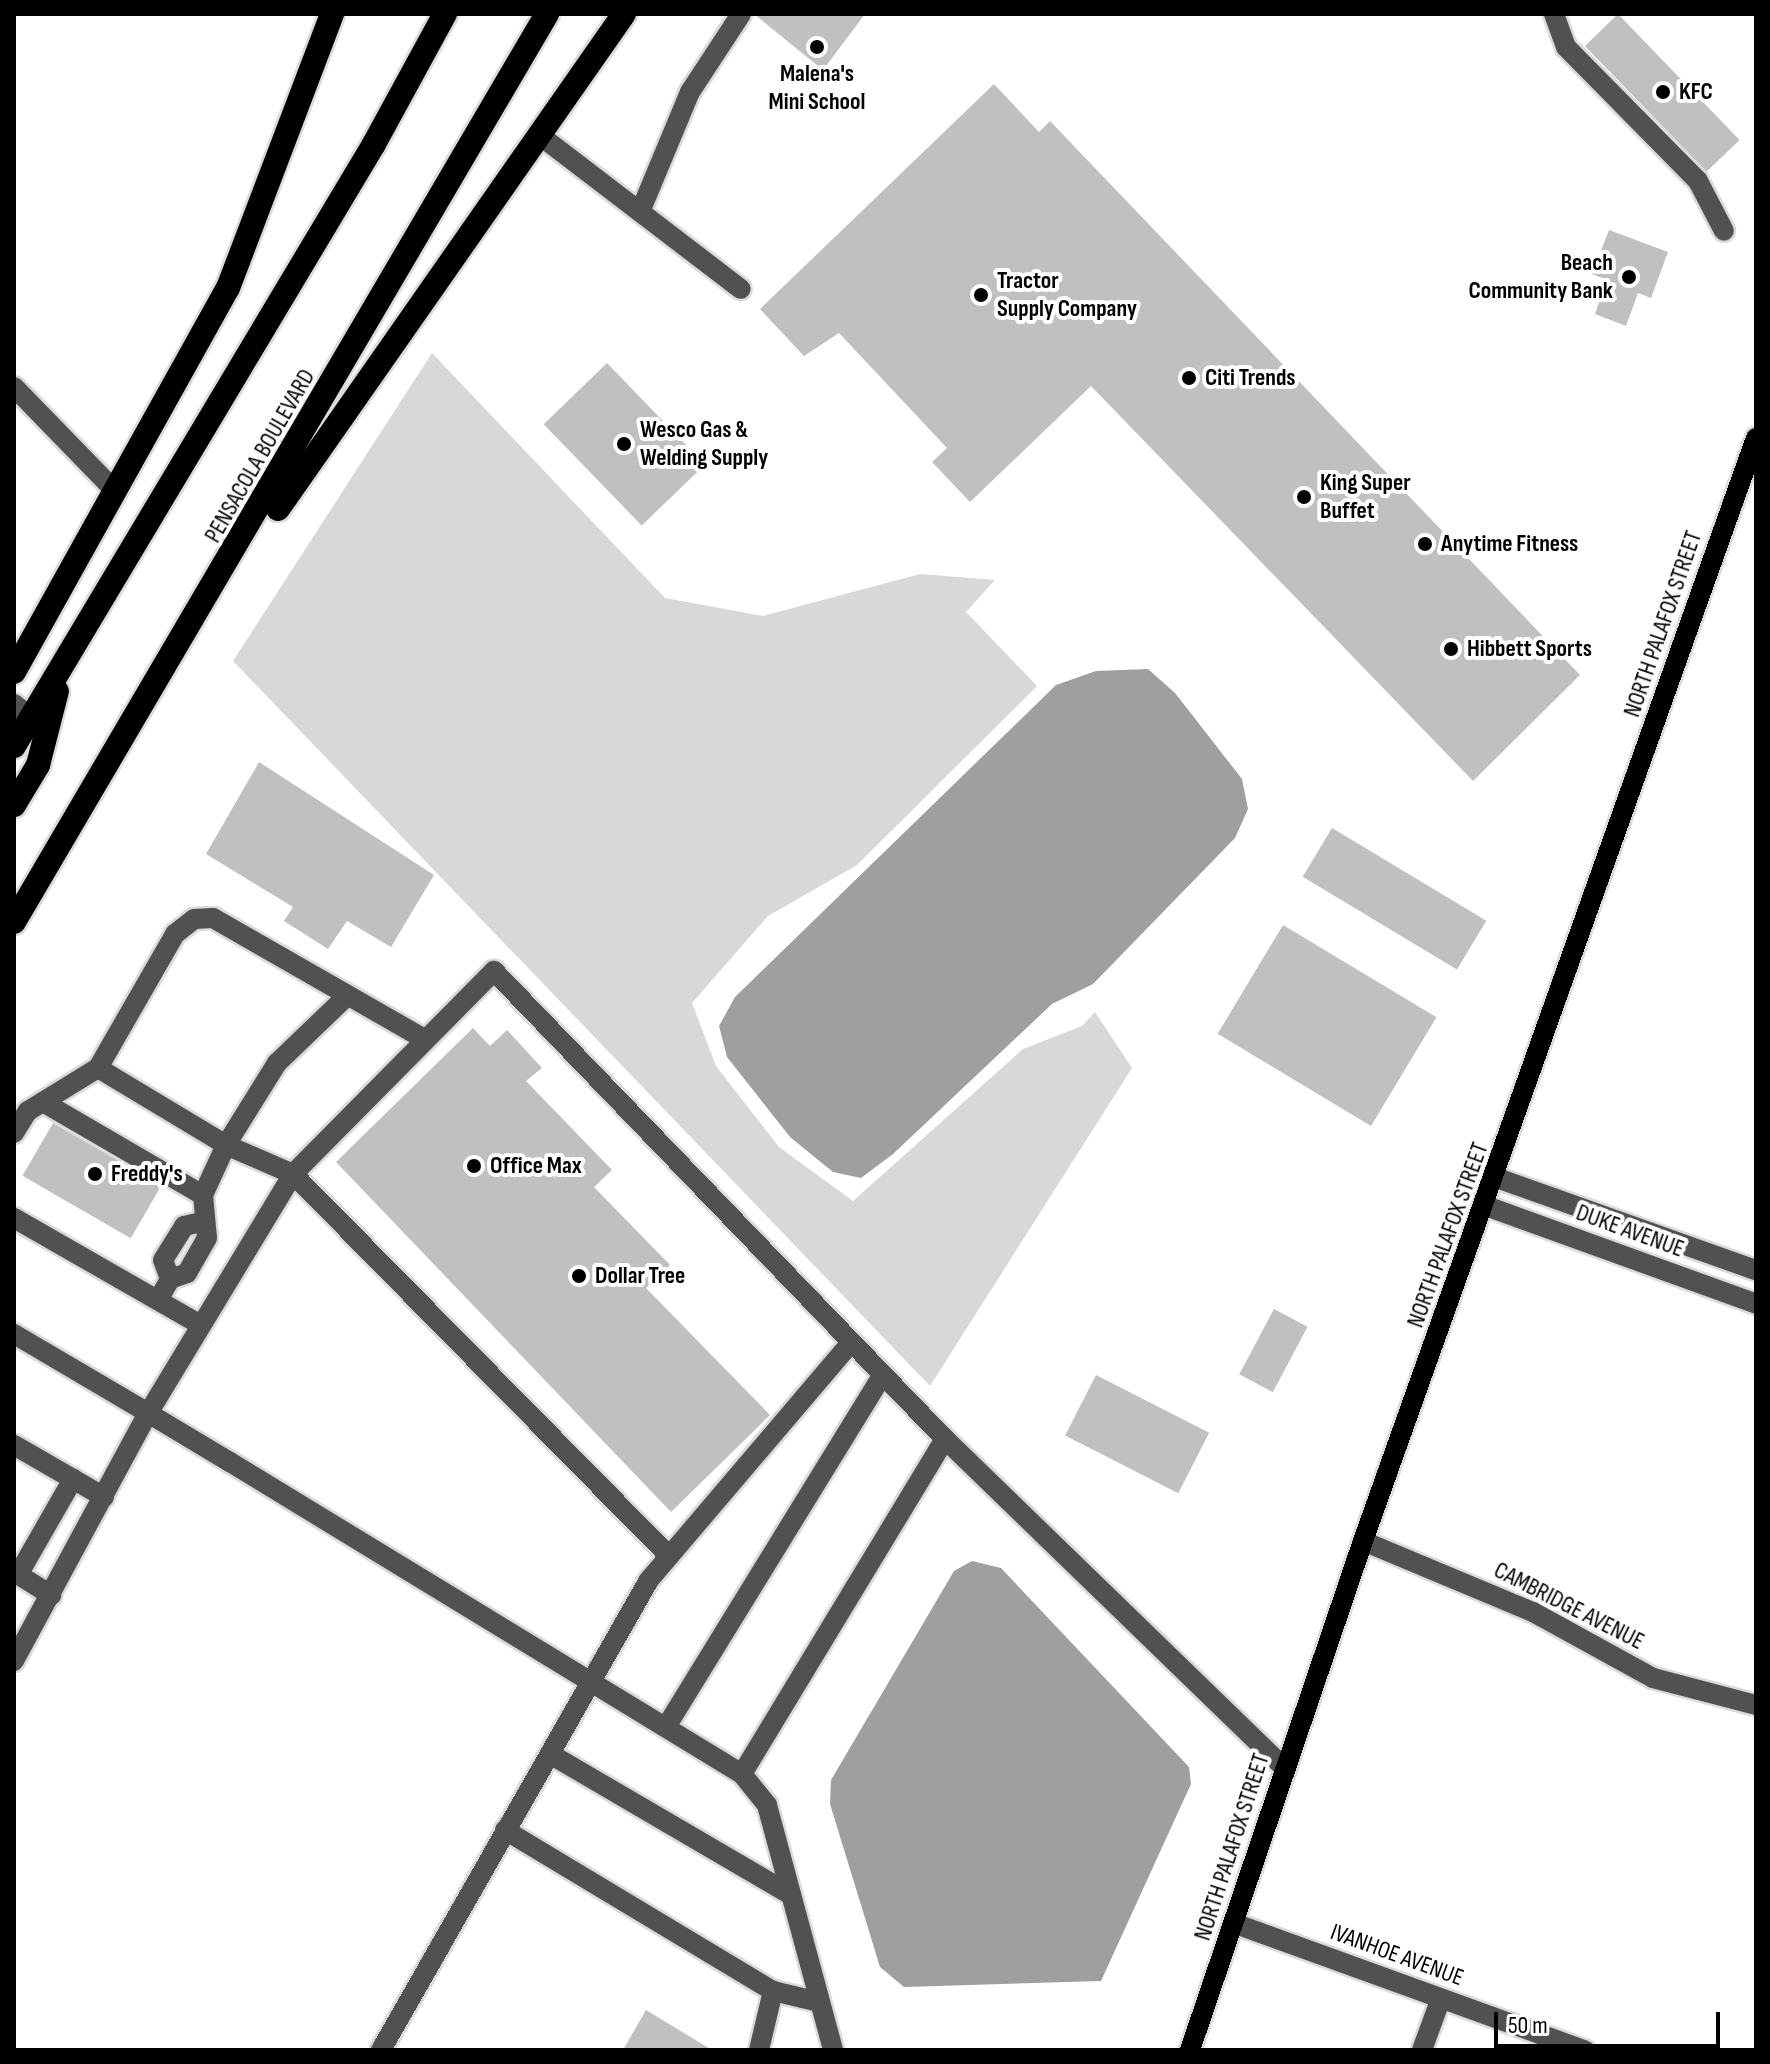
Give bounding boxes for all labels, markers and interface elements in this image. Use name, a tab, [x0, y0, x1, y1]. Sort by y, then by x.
marker: Malena's Mini School	[808, 38, 826, 56]
place label: Malena's Mini School	[769, 60, 865, 116]
place label: KFC	[1679, 78, 1713, 106]
marker: KFC	[1654, 83, 1672, 101]
place label: Beach Community Bank	[1469, 249, 1613, 305]
place label: Tractor Supply Company	[997, 267, 1137, 323]
marker: Beach Community Bank	[1620, 268, 1638, 286]
marker: Tractor Supply Company	[972, 286, 990, 304]
street label: PENSACOLA BOULEVARD	[199, 364, 321, 548]
place label: Citi Trends	[1205, 364, 1296, 392]
marker: Citi Trends	[1180, 369, 1198, 387]
place label: Wesco Gas & Welding Supply	[640, 416, 768, 472]
marker: Wesco Gas & Welding Supply	[615, 435, 633, 453]
place label: King Super Buffet	[1320, 469, 1411, 525]
marker: King Super Buffet	[1295, 488, 1313, 506]
street label: NORTH PALAFOX STREET	[1618, 527, 1708, 721]
place label: Anytime Fitness	[1441, 530, 1578, 558]
marker: Anytime Fitness	[1416, 535, 1434, 553]
place label: Hibbett Sports	[1467, 635, 1592, 663]
marker: Hibbett Sports	[1442, 640, 1460, 658]
street label: NORTH PALAFOX STREET	[1401, 1139, 1495, 1331]
place label: Office Max	[490, 1152, 582, 1180]
marker: Office Max	[465, 1157, 483, 1175]
place label: Freddy's	[111, 1160, 183, 1188]
marker: Freddy's	[86, 1165, 104, 1183]
street label: DUKE AVENUE	[1572, 1198, 1688, 1264]
place label: Dollar Tree	[595, 1262, 685, 1290]
marker: Dollar Tree	[570, 1267, 588, 1285]
street label: CAMBRIDGE AVENUE	[1489, 1556, 1649, 1656]
street label: NORTH PALAFOX STREET	[1188, 1750, 1276, 1944]
street label: IVANHOE AVENUE	[1327, 1918, 1467, 1992]
scale bar	[1498, 1996, 1724, 2046]
text: 50 m	[1508, 2011, 1548, 2040]

